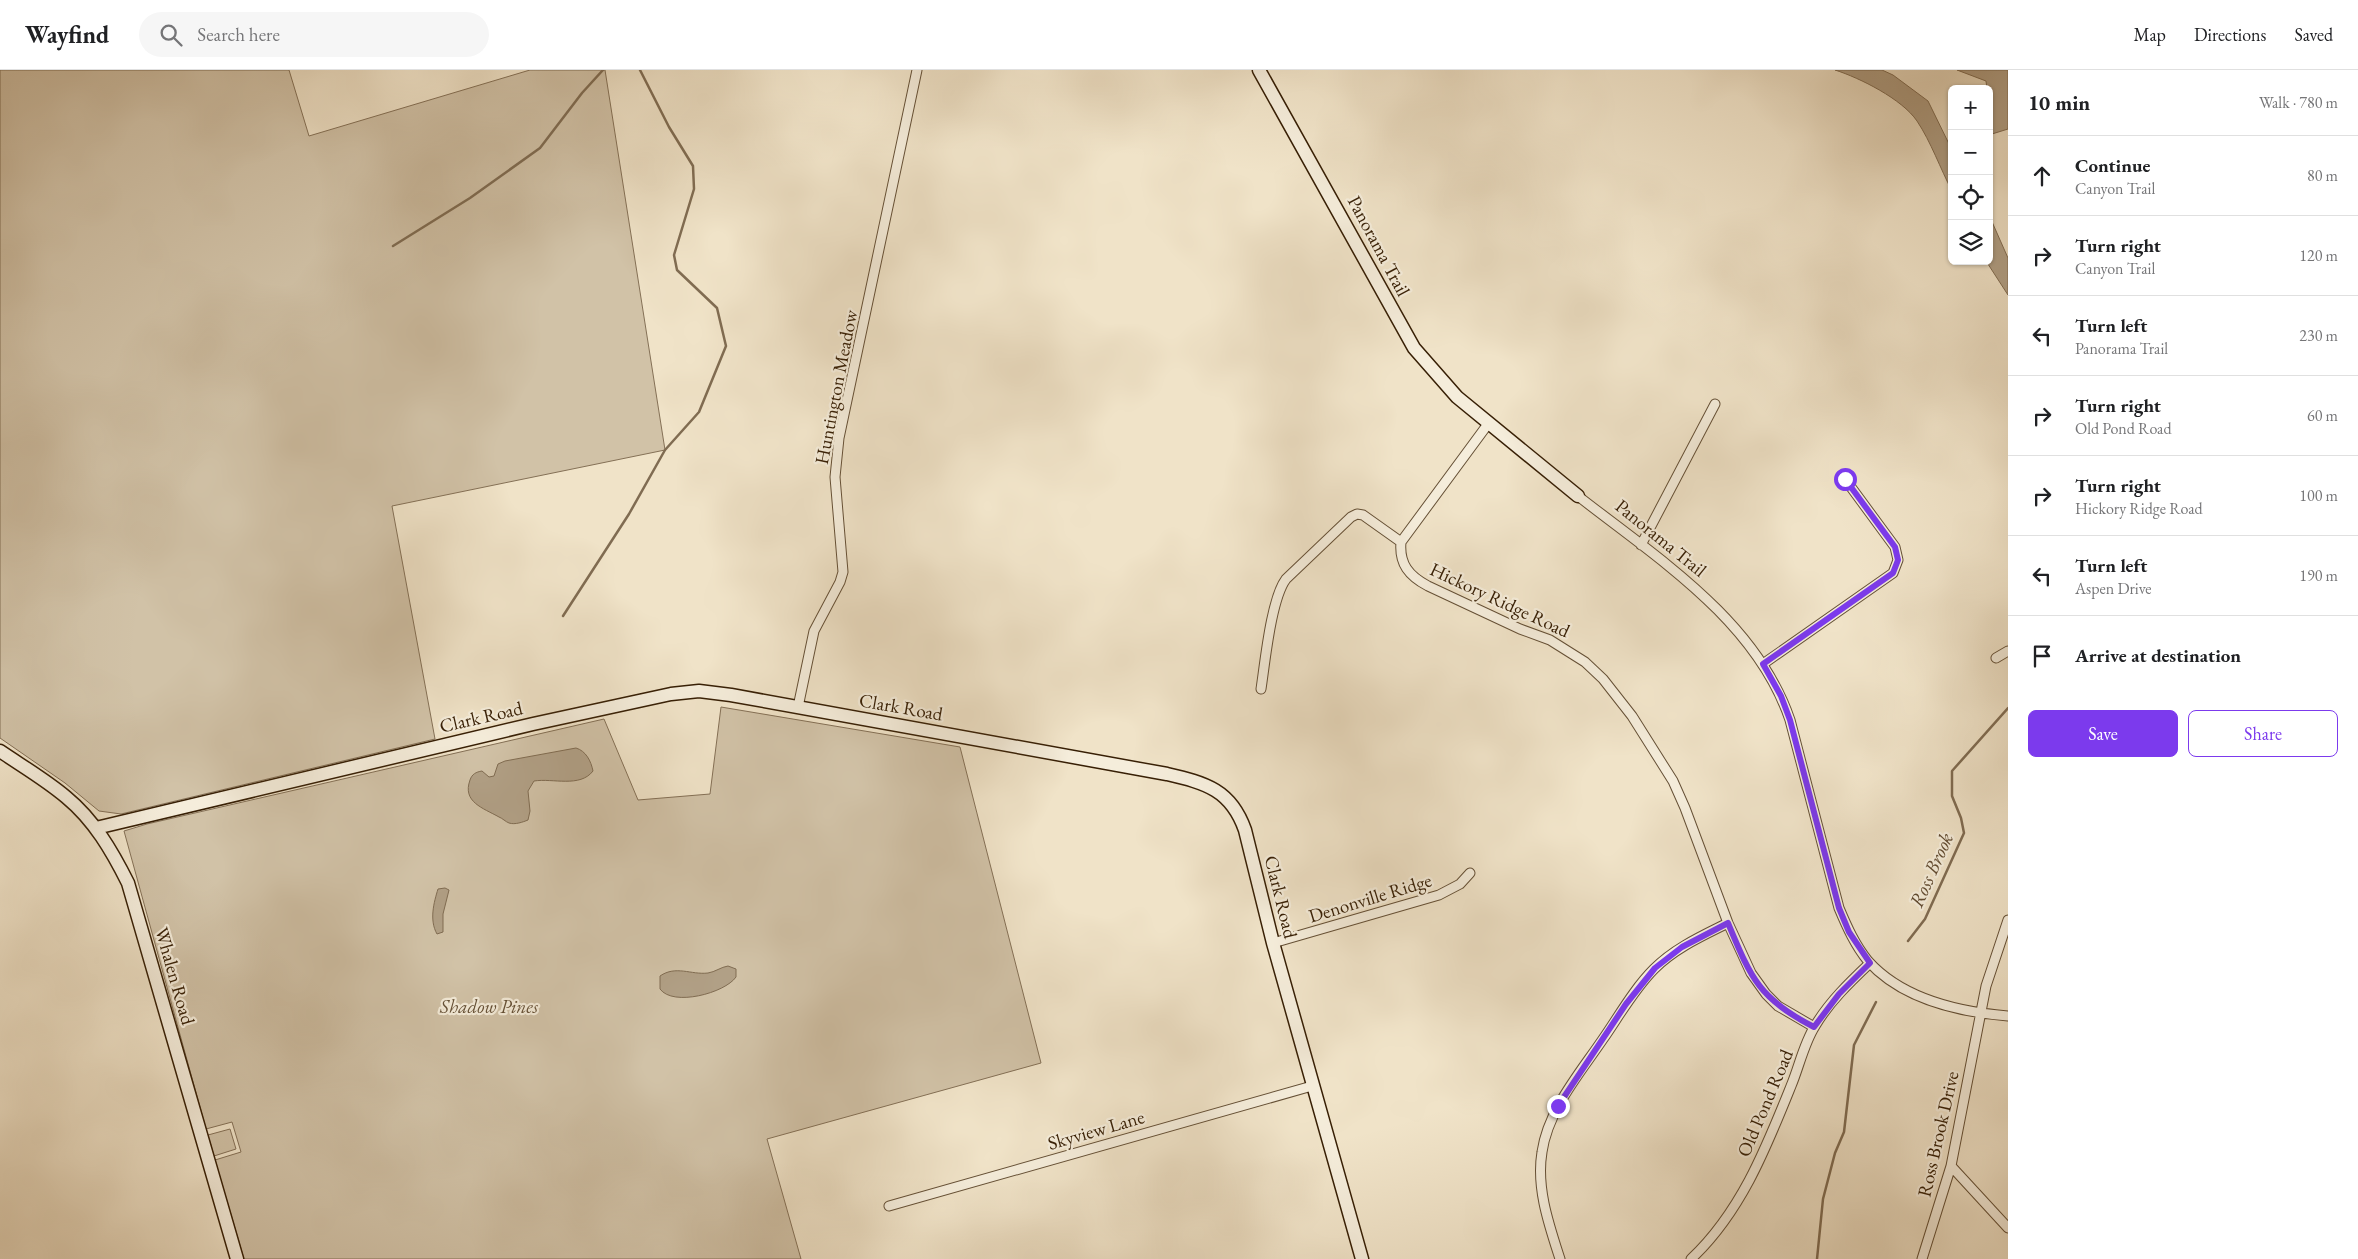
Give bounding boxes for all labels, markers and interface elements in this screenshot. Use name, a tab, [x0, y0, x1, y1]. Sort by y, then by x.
search box	[139, 12, 489, 57]
text: Wayfind	[25, 19, 109, 50]
icon: search	[157, 21, 185, 49]
text: Search here	[197, 22, 280, 47]
text: Map	[2134, 23, 2166, 46]
text: Directions	[2194, 23, 2266, 46]
text: Saved	[2294, 23, 2333, 46]
map controls	[1948, 85, 1993, 265]
button: +	[1948, 85, 1993, 130]
text: 10 min	[2028, 89, 2090, 116]
text: Walk · 780 m	[2259, 92, 2338, 113]
button: −	[1948, 130, 1993, 175]
text: Continue	[2075, 153, 2150, 178]
icon: ahead	[2028, 162, 2056, 190]
text: 80 m	[2307, 165, 2338, 186]
button: locate	[1948, 175, 1993, 220]
text: Canyon Trail	[2075, 178, 2155, 199]
street label: Panorama Trail	[1342, 191, 1416, 301]
button: layers	[1948, 220, 1993, 265]
text: Turn right	[2075, 233, 2161, 258]
icon: right	[2028, 242, 2056, 270]
text: 120 m	[2299, 245, 2338, 266]
text: Canyon Trail	[2075, 258, 2155, 279]
street label: Huntington Meadow	[809, 307, 863, 466]
text: Turn left	[2075, 313, 2147, 338]
icon: left	[2028, 322, 2056, 350]
text: 230 m	[2299, 325, 2338, 346]
text: Panorama Trail	[2075, 338, 2168, 359]
text: Turn right	[2075, 393, 2161, 418]
icon: right	[2028, 402, 2056, 430]
text: 60 m	[2307, 405, 2338, 426]
text: Old Pond Road	[2075, 418, 2172, 439]
route start	[1834, 468, 1857, 491]
text: Turn right	[2075, 473, 2161, 498]
icon: right	[2028, 482, 2056, 510]
text: 100 m	[2299, 485, 2338, 506]
street label: Panorama Trail	[1610, 493, 1712, 583]
text: Hickory Ridge Road	[2075, 498, 2203, 519]
text: Turn left	[2075, 553, 2147, 578]
street label: Hickory Ridge Road	[1426, 557, 1574, 644]
icon: left	[2028, 562, 2056, 590]
text: 190 m	[2299, 565, 2338, 586]
text: Aspen Drive	[2075, 578, 2152, 599]
icon: arrive	[2028, 642, 2056, 670]
text: Arrive at destination	[2075, 643, 2241, 668]
street label: Clark Road	[857, 687, 945, 727]
street label: Clark Road	[437, 695, 525, 739]
button: Save	[2028, 710, 2178, 757]
button: Share	[2188, 710, 2338, 757]
water label: Ross Brook	[1903, 828, 1959, 912]
street label: Clark Road	[1259, 853, 1303, 941]
street label: Denonville Ridge	[1305, 867, 1435, 929]
street label: Whalen Road	[149, 924, 201, 1028]
park label: Shadow Pines	[439, 994, 539, 1019]
street label: Old Pond Road	[1731, 1045, 1799, 1161]
street label: Ross Brook Drive	[1911, 1069, 1965, 1199]
route end	[1547, 1095, 1570, 1118]
street label: Skyview Lane	[1045, 1104, 1147, 1156]

